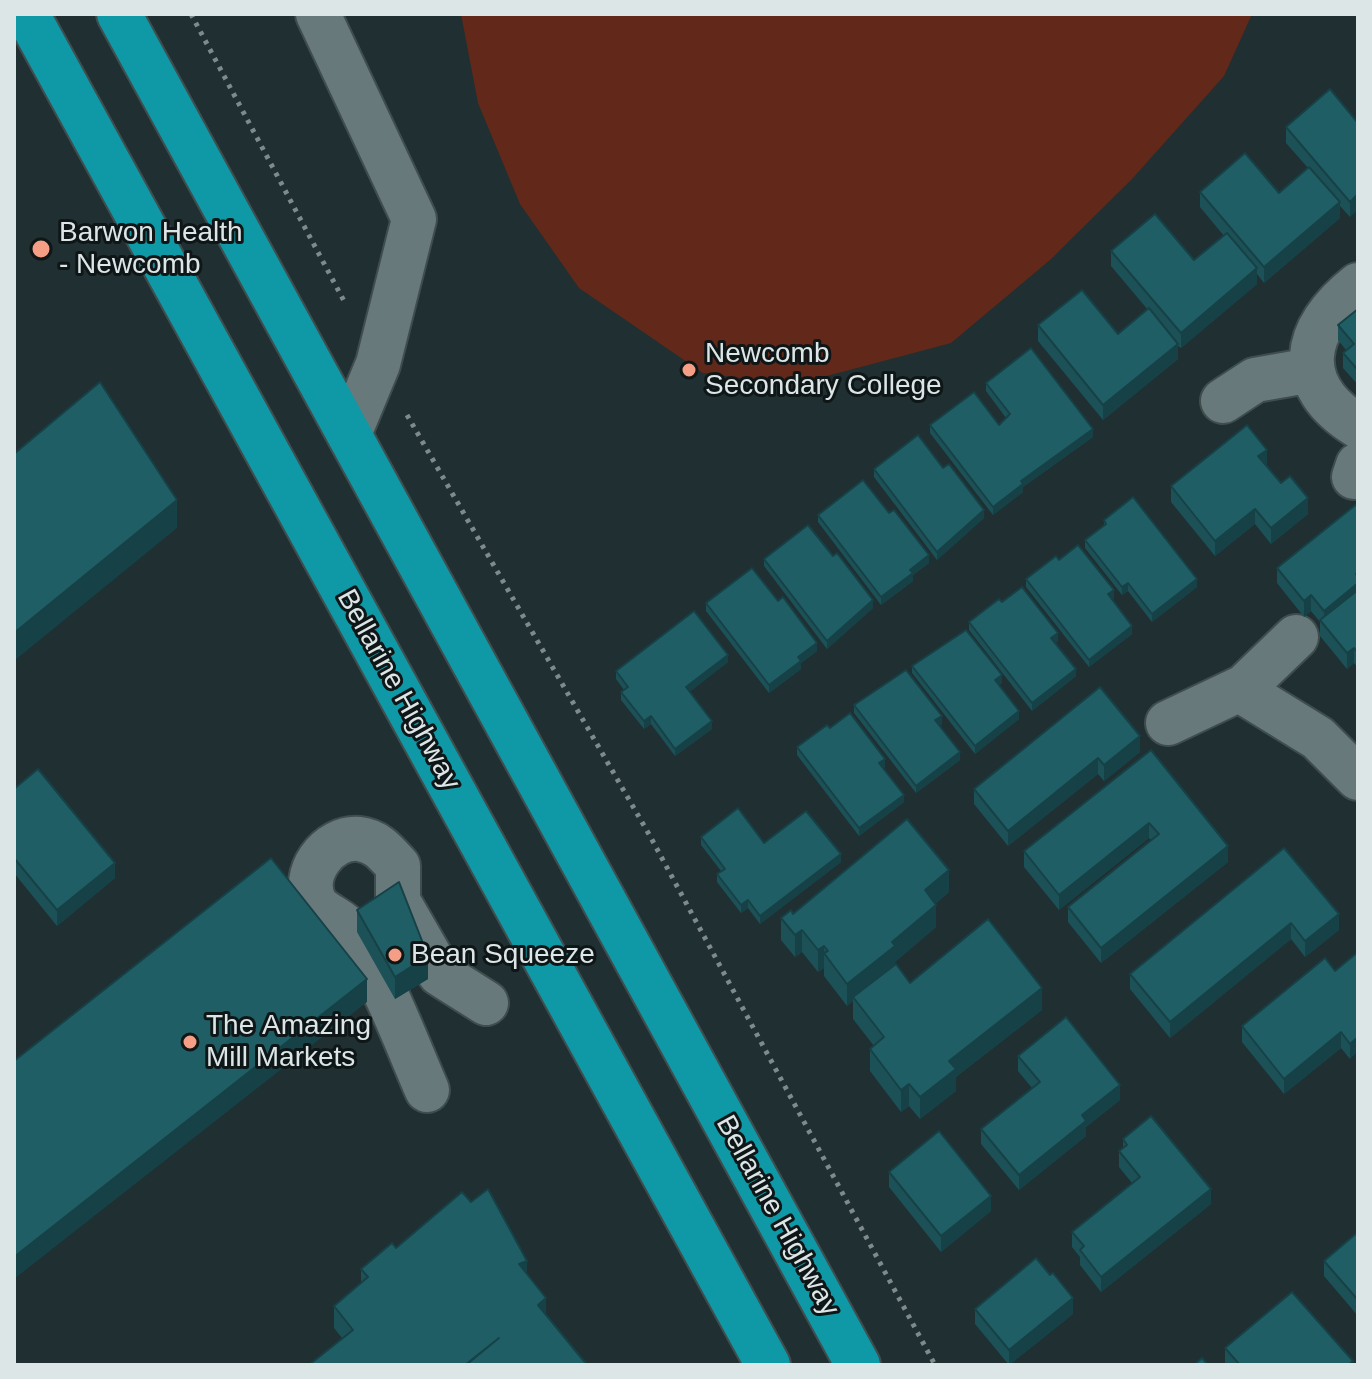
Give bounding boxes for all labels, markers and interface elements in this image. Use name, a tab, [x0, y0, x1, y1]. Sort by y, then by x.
place label: Barwon Health - Newcomb	[59, 216, 243, 282]
marker: Barwon Health - Newcomb	[30, 238, 52, 260]
place label: Newcomb Secondary College	[705, 337, 942, 403]
marker: Newcomb Secondary College	[680, 361, 698, 379]
street label: Bellarine Highway	[329, 584, 467, 796]
place label: Bean Squeeze	[411, 938, 595, 972]
marker: Bean Squeeze	[386, 946, 404, 964]
place label: The Amazing Mill Markets	[206, 1009, 371, 1075]
marker: The Amazing Mill Markets	[181, 1033, 199, 1051]
street label: Bellarine Highway	[708, 1110, 846, 1322]

